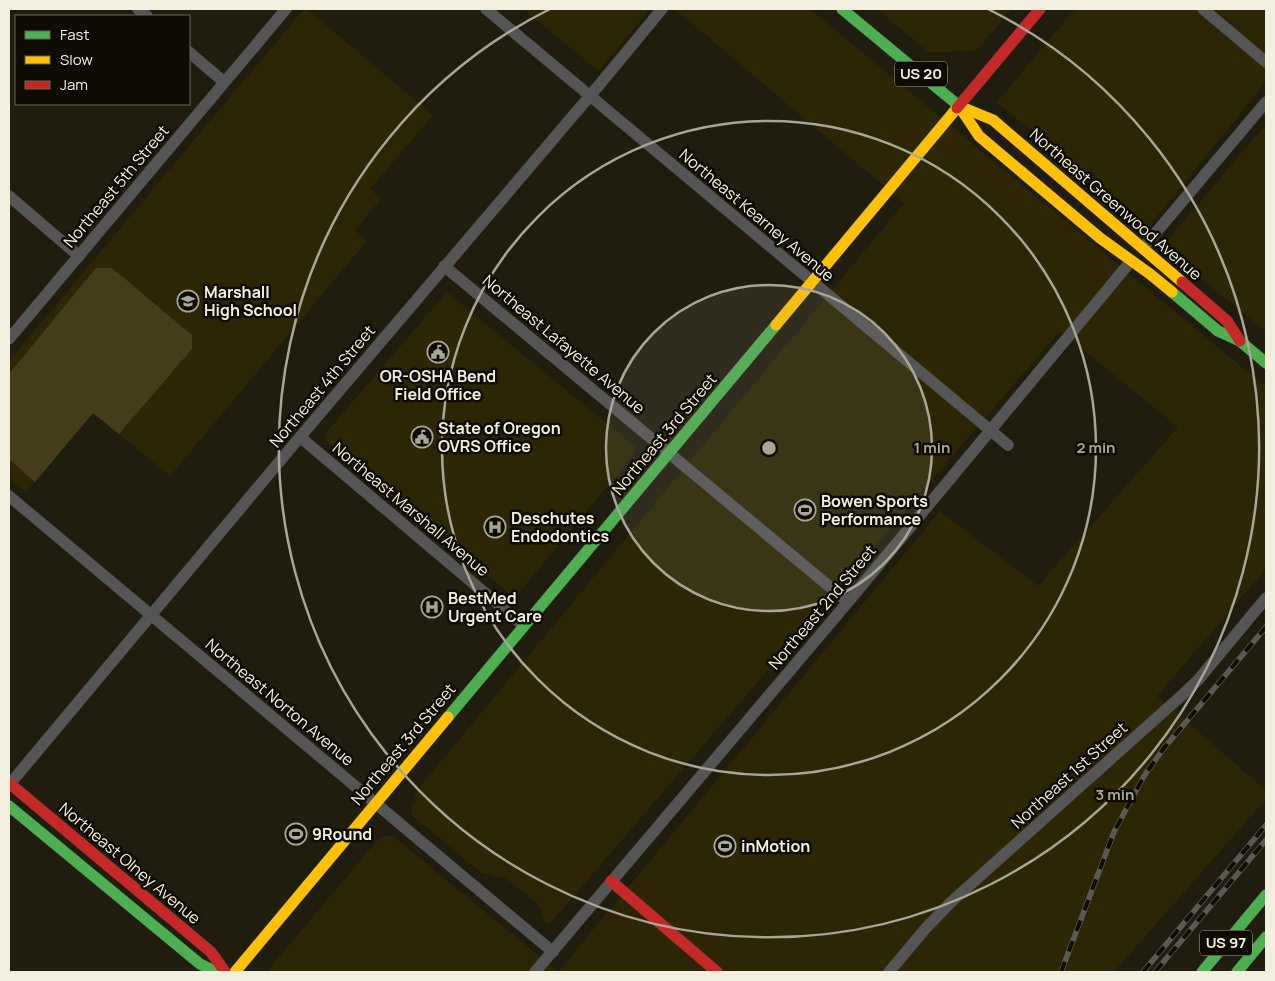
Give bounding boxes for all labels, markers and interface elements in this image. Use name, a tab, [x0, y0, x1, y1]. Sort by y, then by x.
legend	[15, 15, 190, 105]
text: Fast	[60, 24, 89, 45]
text: Slow	[60, 49, 93, 70]
road number: US 20	[895, 62, 947, 86]
text: Jam	[60, 74, 88, 95]
street label: Northeast 5th Street	[58, 120, 174, 252]
street label: Northeast Greenwood Avenue	[1025, 123, 1207, 285]
street label: Northeast Kearney Avenue	[675, 144, 839, 286]
street label: Northeast Lafayette Avenue	[478, 269, 650, 419]
place label: Marshall High School	[204, 281, 297, 321]
school or university icon: Marshall High School	[176, 289, 200, 313]
street label: Northeast 4th Street	[264, 320, 380, 452]
public building icon: OR-OSHA Bend Field Office	[426, 340, 450, 364]
place label: OR-OSHA Bend Field Office	[380, 365, 496, 405]
street label: Northeast 3rd Street	[607, 369, 721, 499]
place label: State of Oregon OVRS Office	[438, 417, 561, 457]
public building icon: State of Oregon OVRS Office	[410, 425, 434, 449]
street label: Northeast Marshall Avenue	[328, 437, 494, 581]
text: 1 min	[914, 437, 950, 458]
text: 2 min	[1076, 437, 1116, 458]
centre of rings	[760, 439, 778, 457]
place label: Bowen Sports Performance	[821, 490, 928, 530]
sports icon: Bowen Sports Performance	[793, 498, 817, 522]
place label: Deschutes Endodontics	[511, 507, 609, 547]
hospital icon: Deschutes Endodontics	[483, 515, 507, 539]
street label: Northeast 2nd Street	[763, 540, 881, 674]
place label: BestMed Urgent Care	[448, 587, 542, 627]
hospital icon: BestMed Urgent Care	[420, 595, 444, 619]
street label: Northeast Norton Avenue	[201, 633, 359, 771]
street label: Northeast 3rd Street	[346, 679, 460, 809]
street label: Northeast 1st Street	[1006, 717, 1132, 833]
text: 3 min	[1096, 784, 1134, 805]
street label: Northeast Olney Avenue	[55, 797, 205, 929]
sports icon: 9Round	[284, 822, 308, 846]
place label: 9Round	[312, 823, 372, 845]
sports icon: inMotion	[713, 834, 737, 858]
place label: inMotion	[741, 835, 810, 857]
road number: US 97	[1200, 930, 1252, 956]

